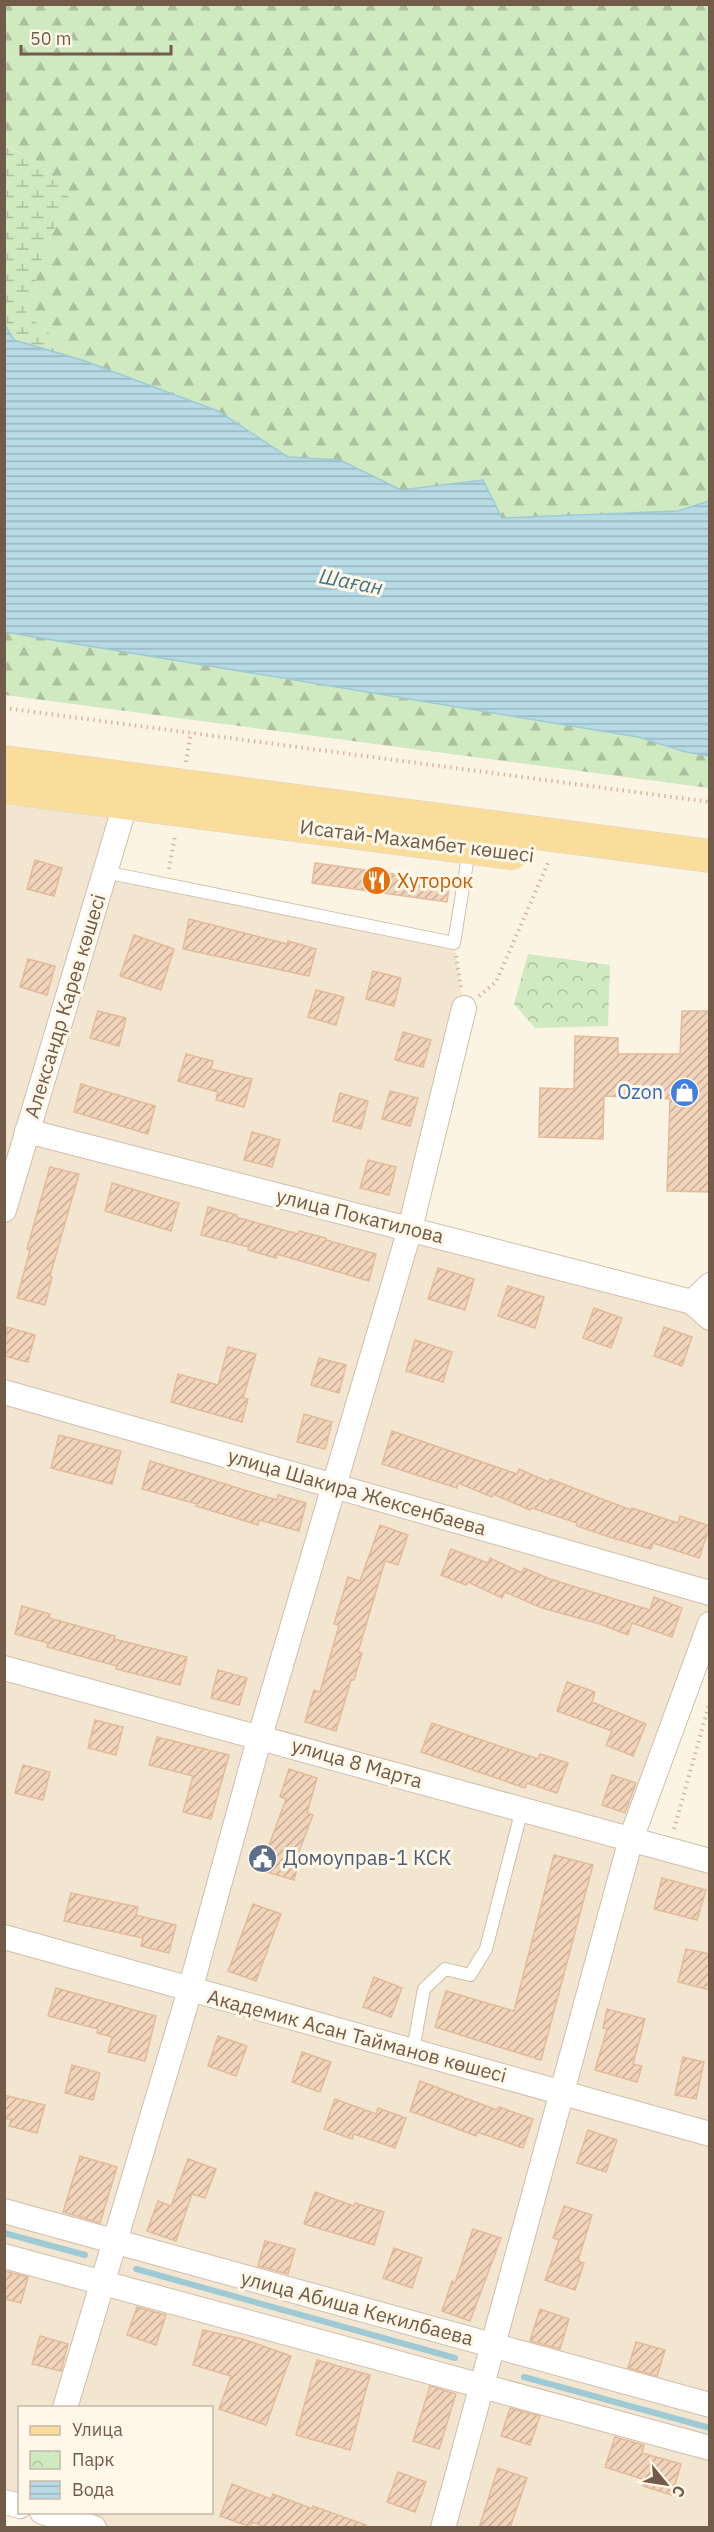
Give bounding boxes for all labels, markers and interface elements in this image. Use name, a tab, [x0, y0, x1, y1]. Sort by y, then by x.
scale bar	[21, 18, 171, 56]
text: 50 m	[30, 27, 72, 50]
water label: Шаған	[317, 561, 386, 601]
street label: Исатай-Махамбет көшесі	[298, 813, 536, 868]
restaurant icon: Хуторок	[360, 865, 392, 897]
place label: Хуторок	[397, 867, 473, 894]
street label: Александр Карев көшесі	[18, 891, 111, 1121]
shop icon: Ozon	[668, 1076, 700, 1108]
place label: Ozon	[617, 1078, 663, 1105]
street label: улица Покатилова	[274, 1182, 447, 1249]
street label: улица Шакира Жексенбаева	[225, 1442, 490, 1541]
street label: улица 8 Марта	[289, 1731, 426, 1794]
public building icon: Домоуправ-1 КСК	[246, 1842, 278, 1874]
place label: Домоуправ-1 КСК	[283, 1844, 451, 1871]
street label: Академик Асан Тайманов көшесі	[204, 1982, 510, 2089]
street label: улица Абиша Кекилбаева	[238, 2263, 477, 2352]
legend	[18, 2406, 213, 2514]
text: Улица	[72, 2418, 123, 2441]
text: Парк	[72, 2448, 115, 2471]
north arrow	[636, 2454, 696, 2514]
text: Вода	[72, 2478, 115, 2501]
text: С	[668, 2482, 690, 2501]

